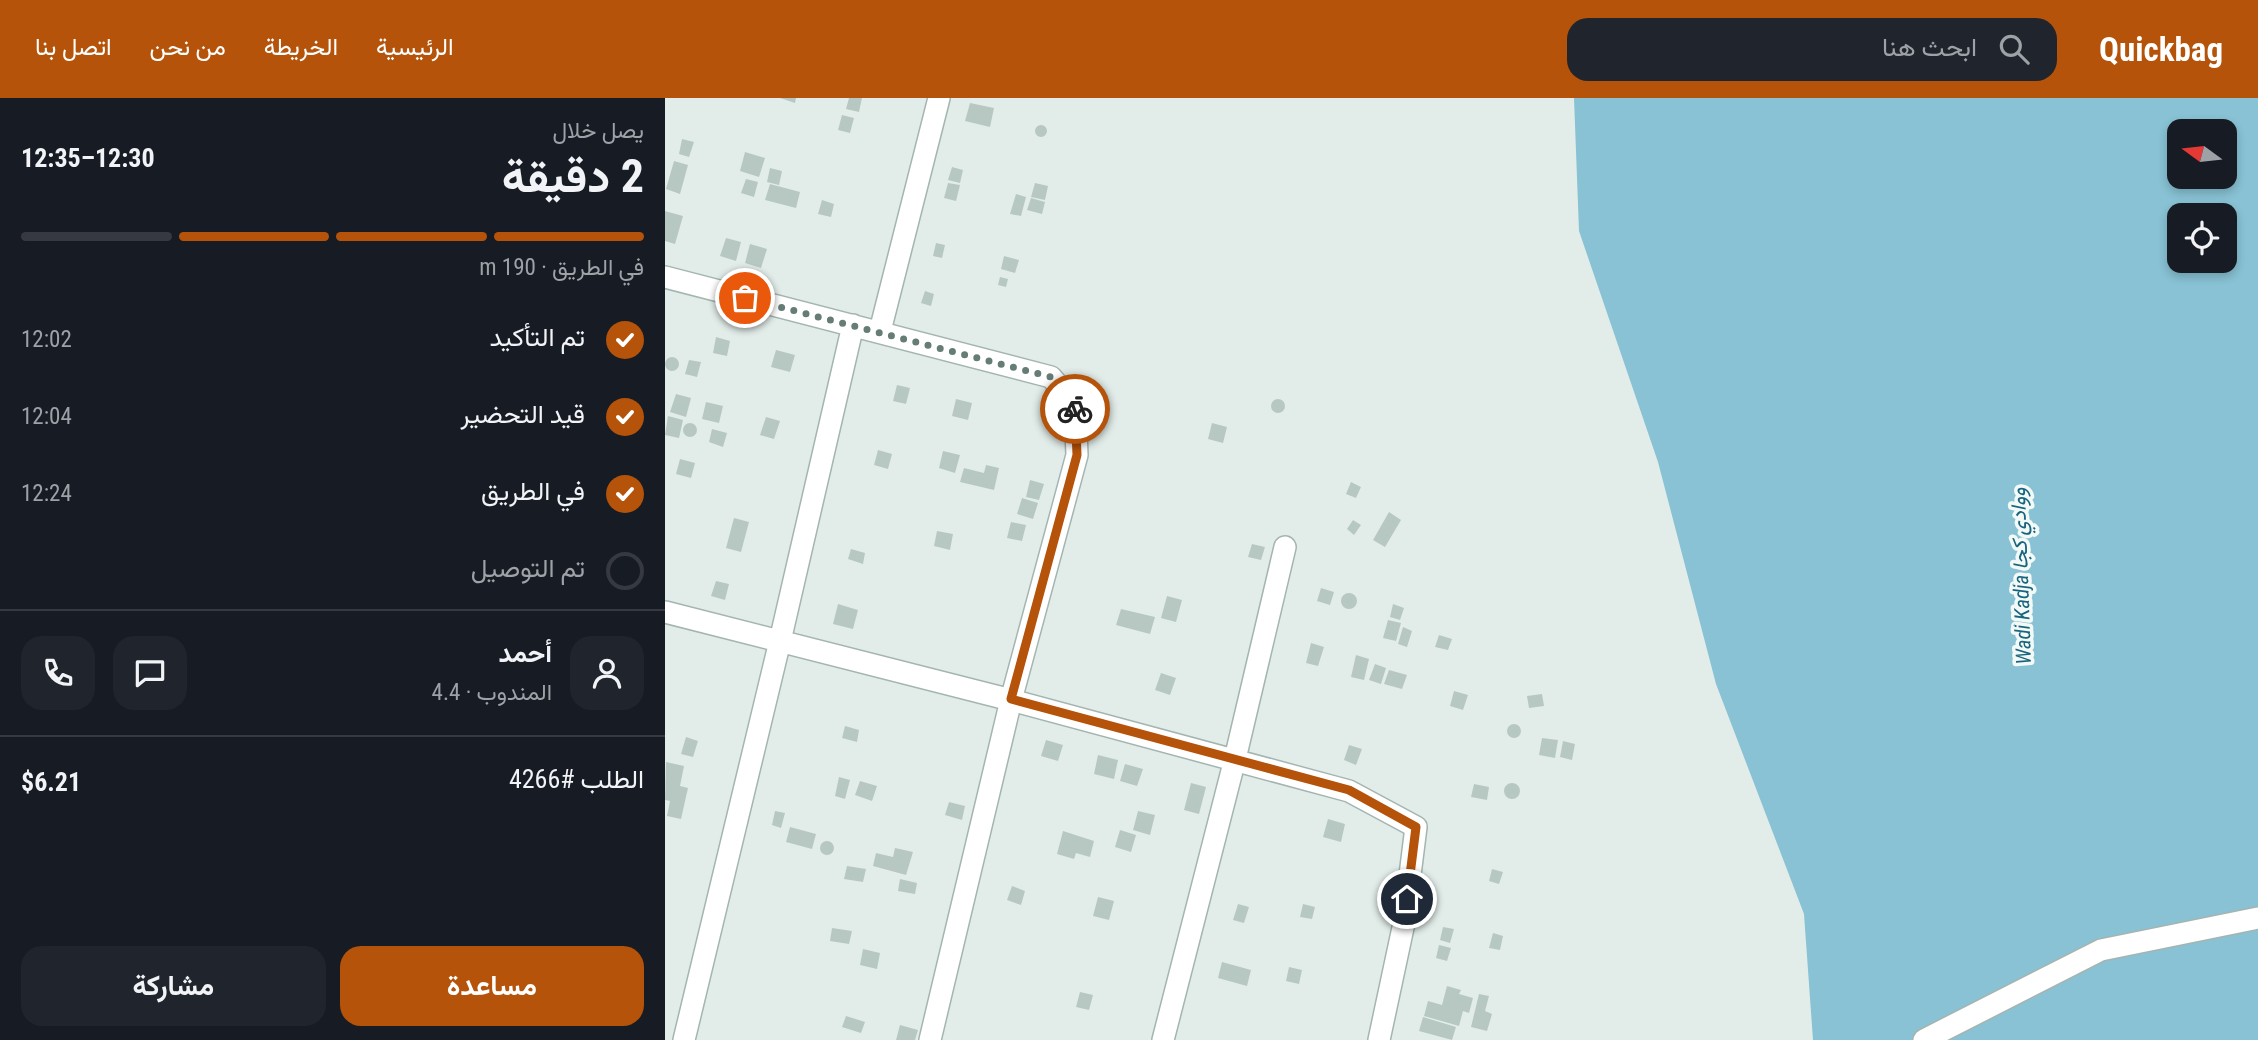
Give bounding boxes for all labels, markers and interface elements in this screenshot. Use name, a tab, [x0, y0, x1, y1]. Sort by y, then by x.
search box	[1567, 18, 2057, 81]
icon: search	[1995, 30, 2033, 68]
text: Quickbag	[2099, 30, 2223, 69]
text: ابحث هنا	[1882, 32, 1977, 62]
text: اتصل بنا	[35, 33, 112, 61]
text: من نحن	[150, 33, 226, 61]
text: الخريطة	[264, 33, 338, 61]
text: الرئيسية	[376, 33, 454, 61]
text: يصل خلال	[552, 117, 644, 144]
north arrow	[2167, 119, 2237, 189]
map controls	[2167, 119, 2237, 273]
text: 12:30–12:35	[21, 143, 155, 173]
text: 2 دقيقة	[502, 149, 644, 203]
button: locate	[2167, 203, 2237, 273]
text: في الطريق · 190 m	[479, 254, 644, 281]
pin	[715, 268, 775, 328]
icon: bag	[726, 279, 764, 317]
icon: check	[606, 321, 644, 359]
text: تم التأكيد	[490, 322, 585, 352]
text: 12:02	[21, 326, 72, 353]
courier	[1040, 374, 1110, 444]
icon: bike	[1056, 390, 1094, 428]
icon: check	[606, 398, 644, 436]
text: قيد التحضير	[461, 399, 585, 429]
text: 12:04	[21, 403, 72, 430]
icon: check	[606, 475, 644, 513]
text: في الطريق	[481, 476, 585, 506]
text: 12:24	[21, 480, 72, 507]
water label: Wadi Kadja ووادي كجا	[2006, 486, 2041, 665]
text: تم التوصيل	[471, 553, 585, 583]
button: phone	[21, 636, 95, 710]
button: chat	[113, 636, 187, 710]
button: person	[570, 636, 644, 710]
text: أحمد	[499, 638, 552, 668]
text: المندوب · 4.4	[432, 679, 552, 706]
text: الطلب #4266	[509, 764, 644, 794]
text: $6.21	[21, 767, 81, 797]
pin	[1377, 869, 1437, 929]
icon: home	[1388, 880, 1426, 918]
button: مشاركة	[21, 946, 326, 1026]
button: مساعدة	[340, 946, 644, 1026]

